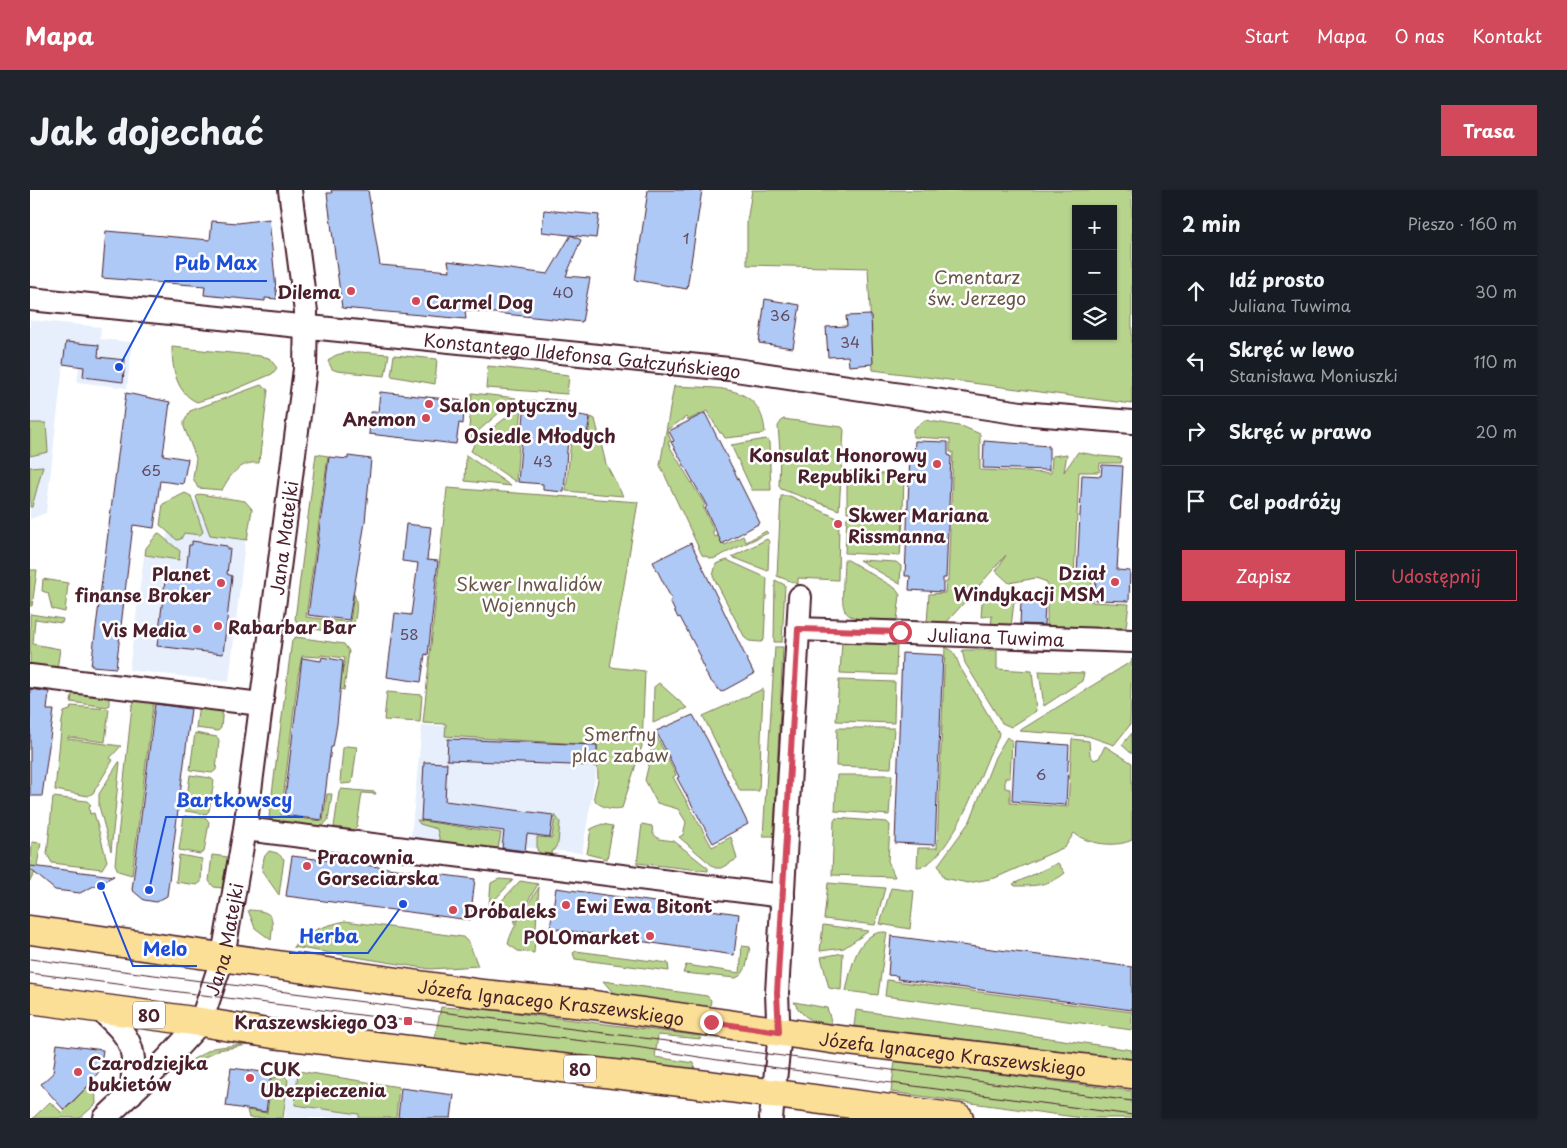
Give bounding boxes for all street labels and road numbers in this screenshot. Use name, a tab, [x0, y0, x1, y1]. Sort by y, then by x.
street label: Konstantego Ildefonsa Gałczyńskiego	[422, 325, 743, 384]
street label: Jana Matejki	[262, 479, 304, 597]
street label: Juliana Tuwima	[927, 620, 1066, 652]
street label: Jana Matejki	[197, 881, 249, 999]
street label: Józefa Ignacego Kraszewskiego	[416, 971, 686, 1031]
road number: 80	[133, 1002, 165, 1028]
street label: Józefa Ignacego Kraszewskiego	[817, 1024, 1088, 1082]
road number: 80	[564, 1056, 596, 1082]

